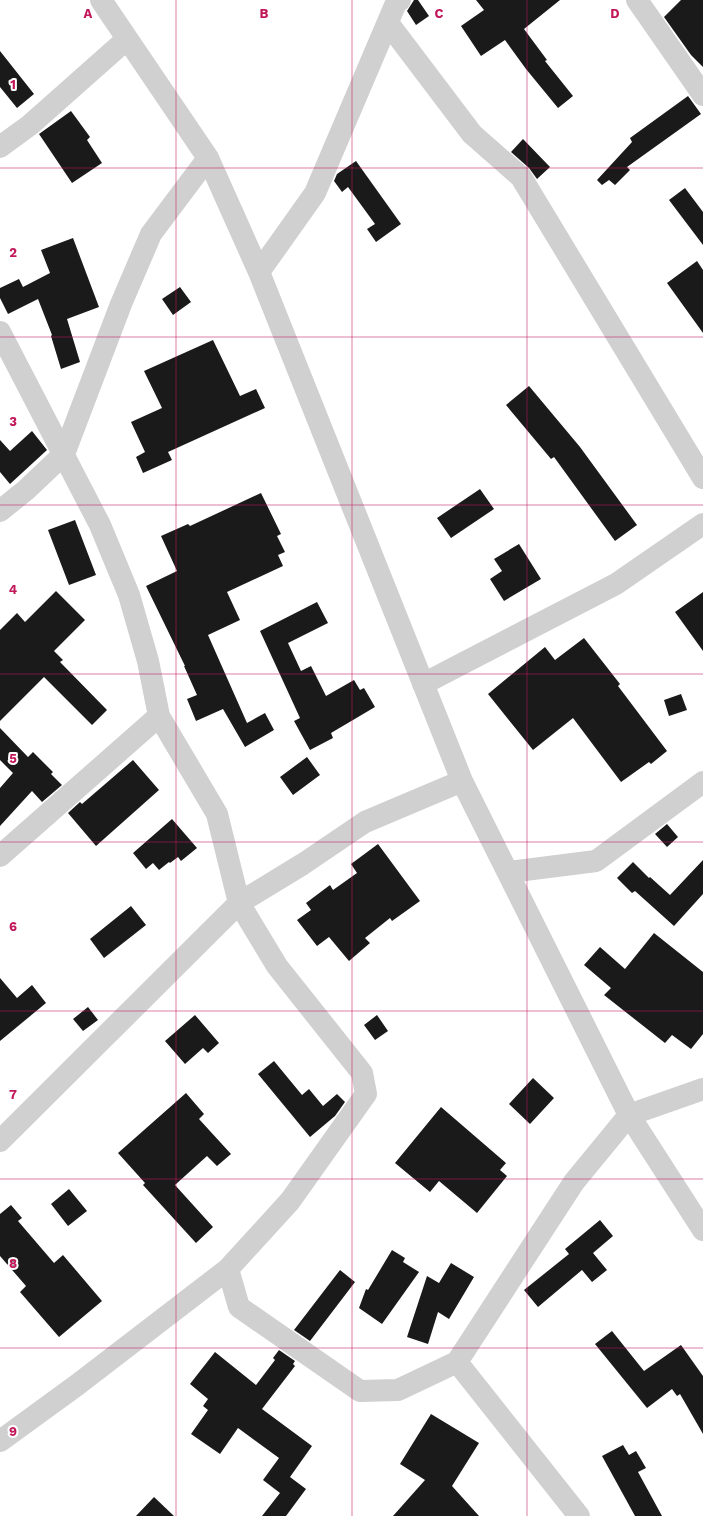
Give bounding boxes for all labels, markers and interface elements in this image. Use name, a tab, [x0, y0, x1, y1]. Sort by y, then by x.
text: A	[84, 6, 93, 21]
text: B	[260, 6, 269, 21]
text: C	[435, 6, 444, 21]
text: D	[610, 6, 620, 21]
text: 1	[10, 77, 16, 92]
text: 2	[9, 245, 17, 260]
text: 3	[9, 414, 17, 429]
text: 4	[9, 582, 18, 597]
text: 5	[9, 751, 17, 766]
text: 6	[9, 919, 17, 934]
text: 7	[9, 1087, 17, 1102]
text: 8	[9, 1256, 17, 1271]
text: 9	[9, 1424, 17, 1439]

